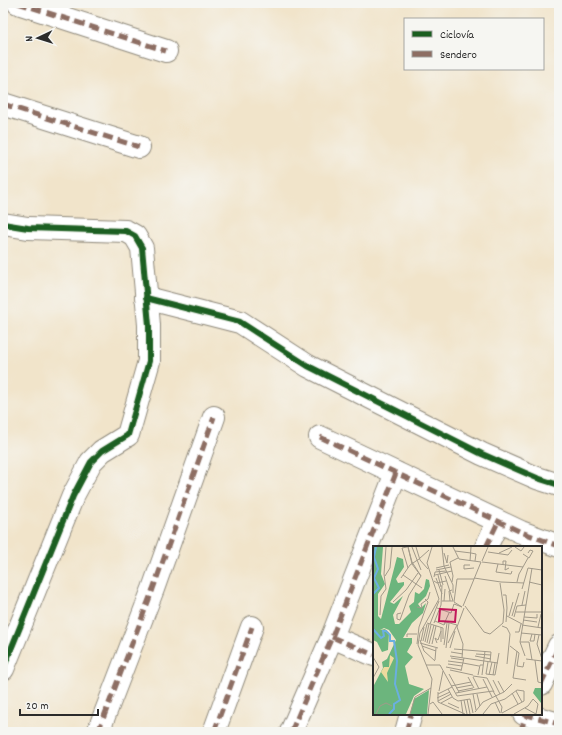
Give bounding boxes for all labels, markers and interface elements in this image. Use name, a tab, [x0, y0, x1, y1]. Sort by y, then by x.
north arrow	[18, 18, 58, 58]
legend	[404, 18, 544, 70]
text: Ciclovía	[440, 27, 474, 44]
text: N	[22, 35, 38, 42]
text: Sendero	[440, 47, 477, 64]
inset map	[373, 546, 542, 715]
scale bar	[20, 691, 98, 717]
text: 20 m	[26, 698, 49, 715]

